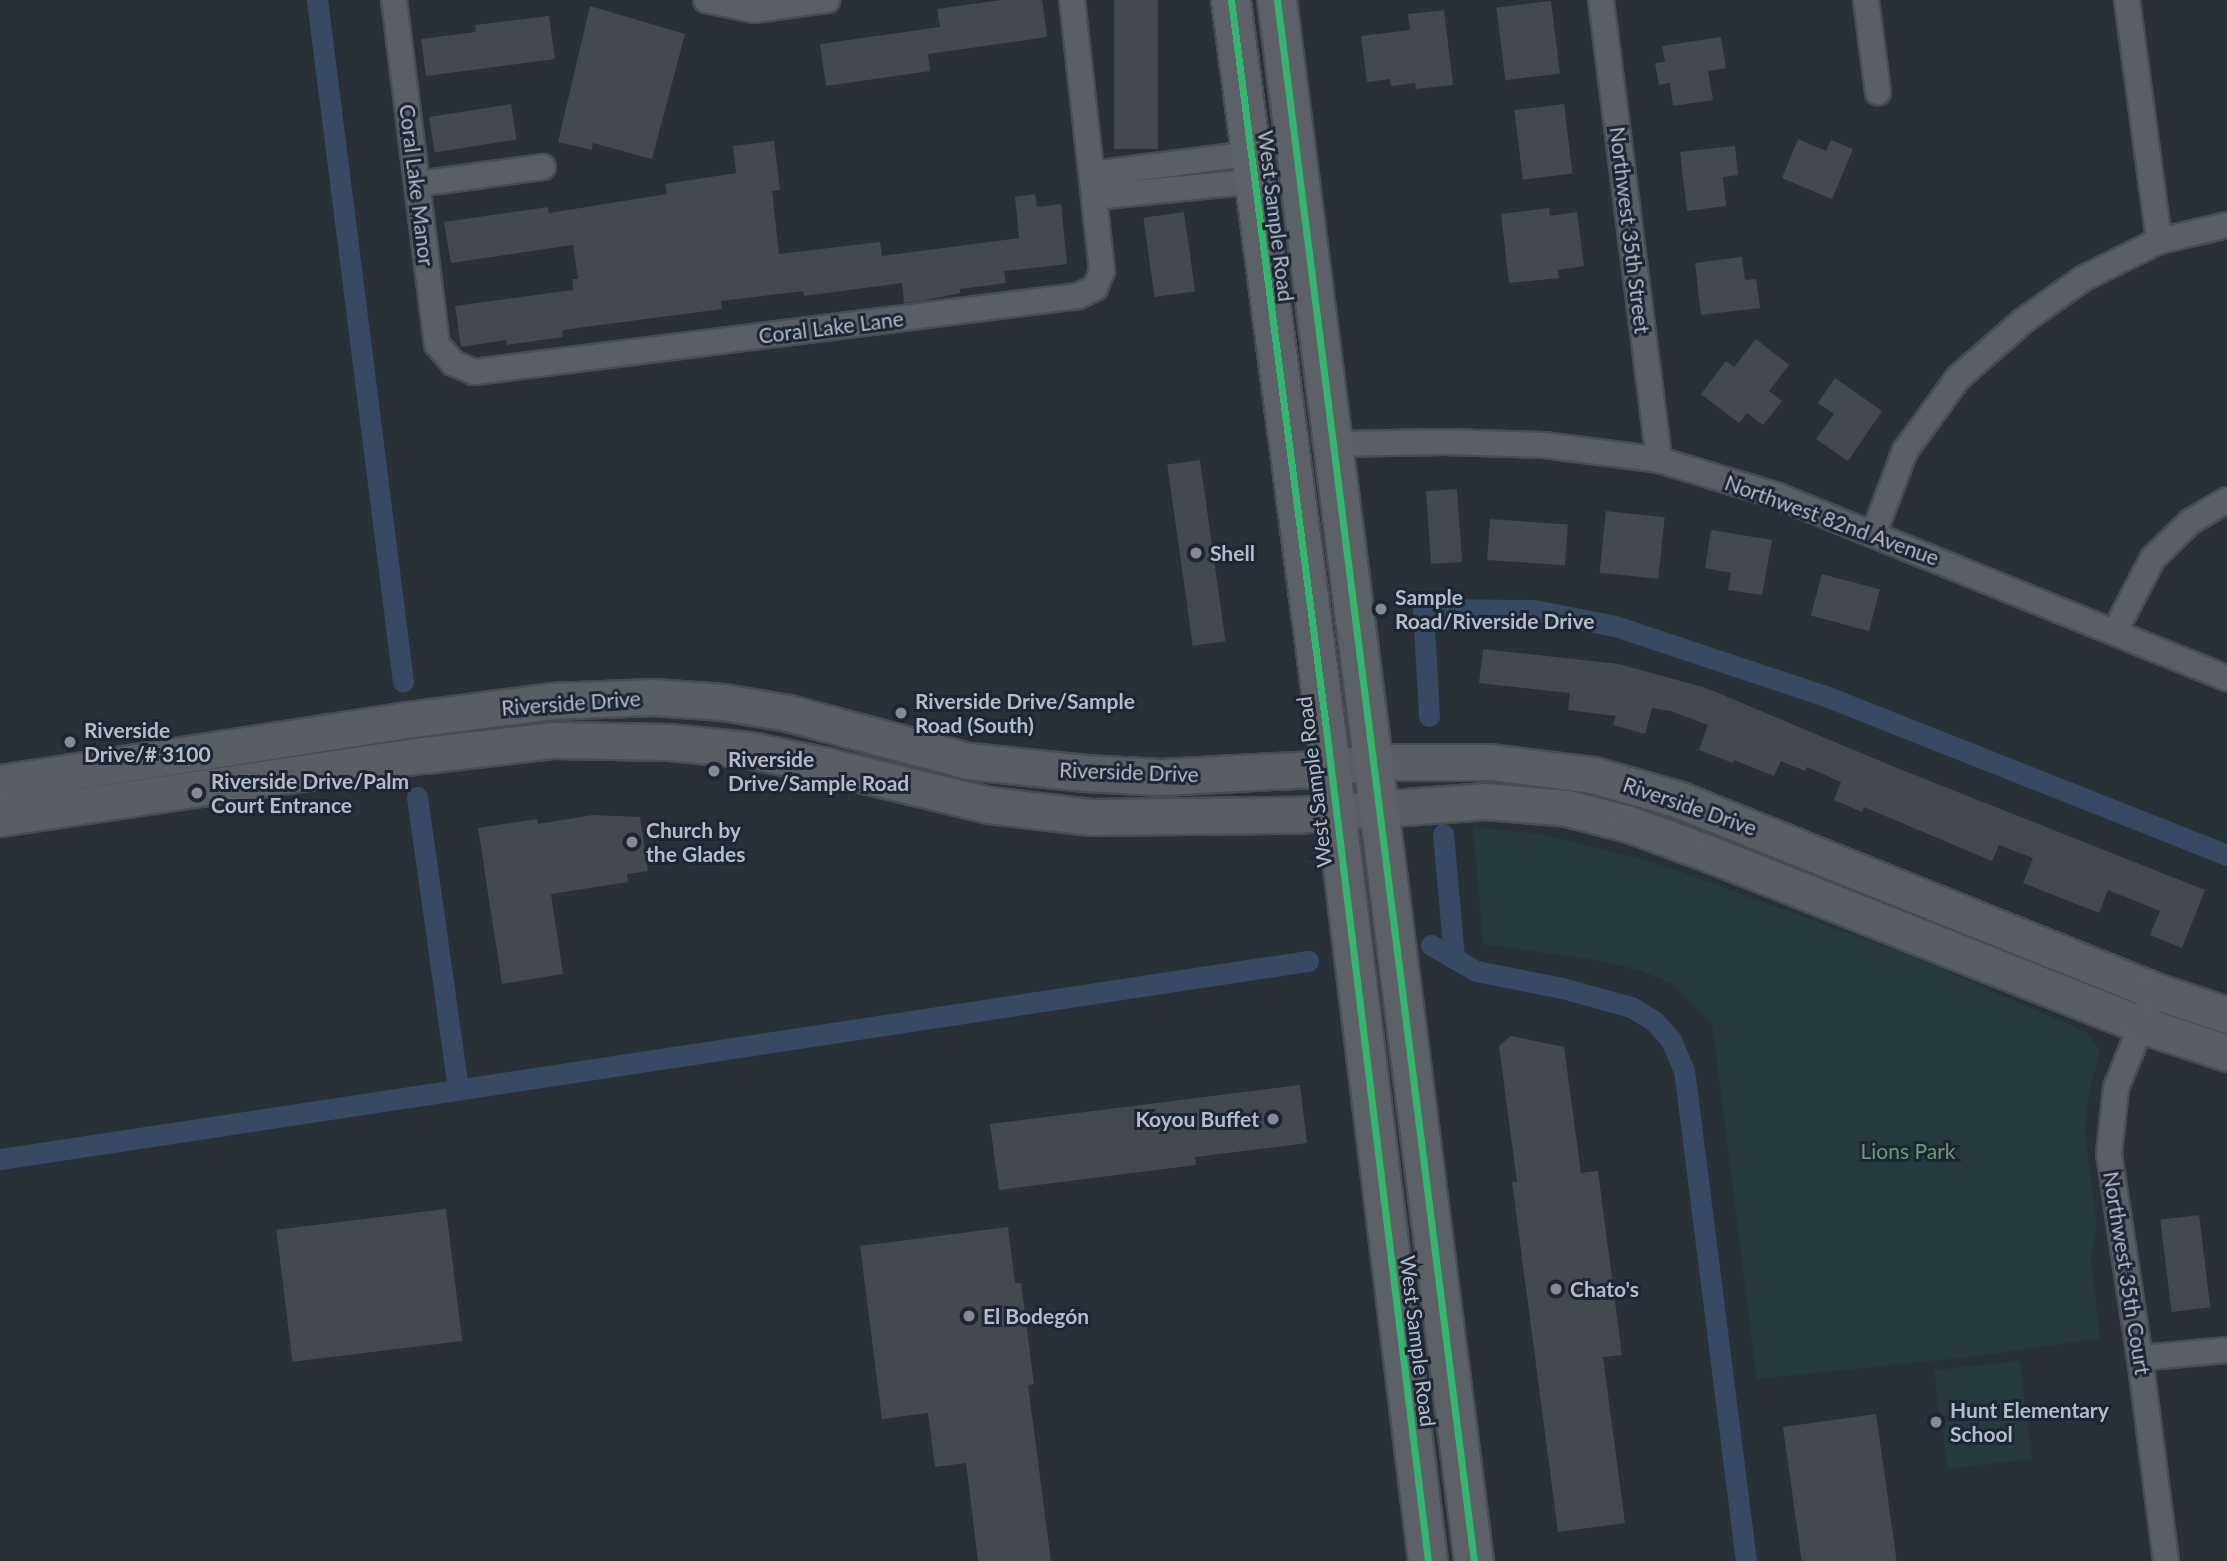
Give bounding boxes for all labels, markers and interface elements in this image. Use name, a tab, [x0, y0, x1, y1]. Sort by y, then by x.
street label: Coral Lake Manor	[395, 103, 439, 267]
street label: Northwest 35th Street	[1605, 125, 1655, 335]
street label: West Sample Road	[1253, 129, 1299, 303]
street label: Coral Lake Lane	[757, 306, 905, 348]
street label: Northwest 82nd Avenue	[1721, 469, 1943, 571]
place label: Shell	[1210, 540, 1255, 566]
marker: Shell	[1188, 545, 1204, 561]
place label: Sample Road/Riverside Drive	[1395, 584, 1594, 634]
marker: Sample Road/Riverside Drive	[1373, 601, 1389, 617]
street label: Riverside Drive	[500, 686, 642, 720]
place label: Riverside Drive/Sample Road (South)	[915, 688, 1135, 738]
street label: West Sample Road	[1291, 695, 1337, 869]
marker: Riverside Drive/Sample Road (South)	[893, 705, 909, 721]
place label: Riverside Drive/# 3100	[84, 717, 211, 767]
marker: Riverside Drive/# 3100	[62, 734, 78, 750]
place label: Riverside Drive/Sample Road	[728, 746, 909, 796]
street label: Riverside Drive	[1059, 757, 1199, 787]
marker: Riverside Drive/Sample Road	[706, 763, 722, 779]
place label: Riverside Drive/Palm Court Entrance	[211, 768, 409, 818]
street label: Riverside Drive	[1620, 771, 1760, 841]
marker: Riverside Drive/Palm Court Entrance	[189, 785, 205, 801]
place label: Church by the Glades	[646, 817, 745, 867]
marker: Church by the Glades	[624, 834, 640, 850]
place label: Koyou Buffet	[1135, 1106, 1259, 1132]
marker: Koyou Buffet	[1265, 1111, 1281, 1127]
park label: Lions Park	[1861, 1138, 1955, 1164]
street label: Northwest 35th Court	[2098, 1170, 2156, 1376]
street label: West Sample Road	[1395, 1254, 1441, 1428]
place label: Chato's	[1570, 1276, 1639, 1302]
marker: Chato's	[1548, 1281, 1564, 1297]
place label: El Bodegón	[983, 1303, 1089, 1329]
marker: El Bodegón	[961, 1308, 977, 1324]
place label: Hunt Elementary School	[1950, 1397, 2109, 1447]
marker: Hunt Elementary School	[1928, 1414, 1944, 1430]

